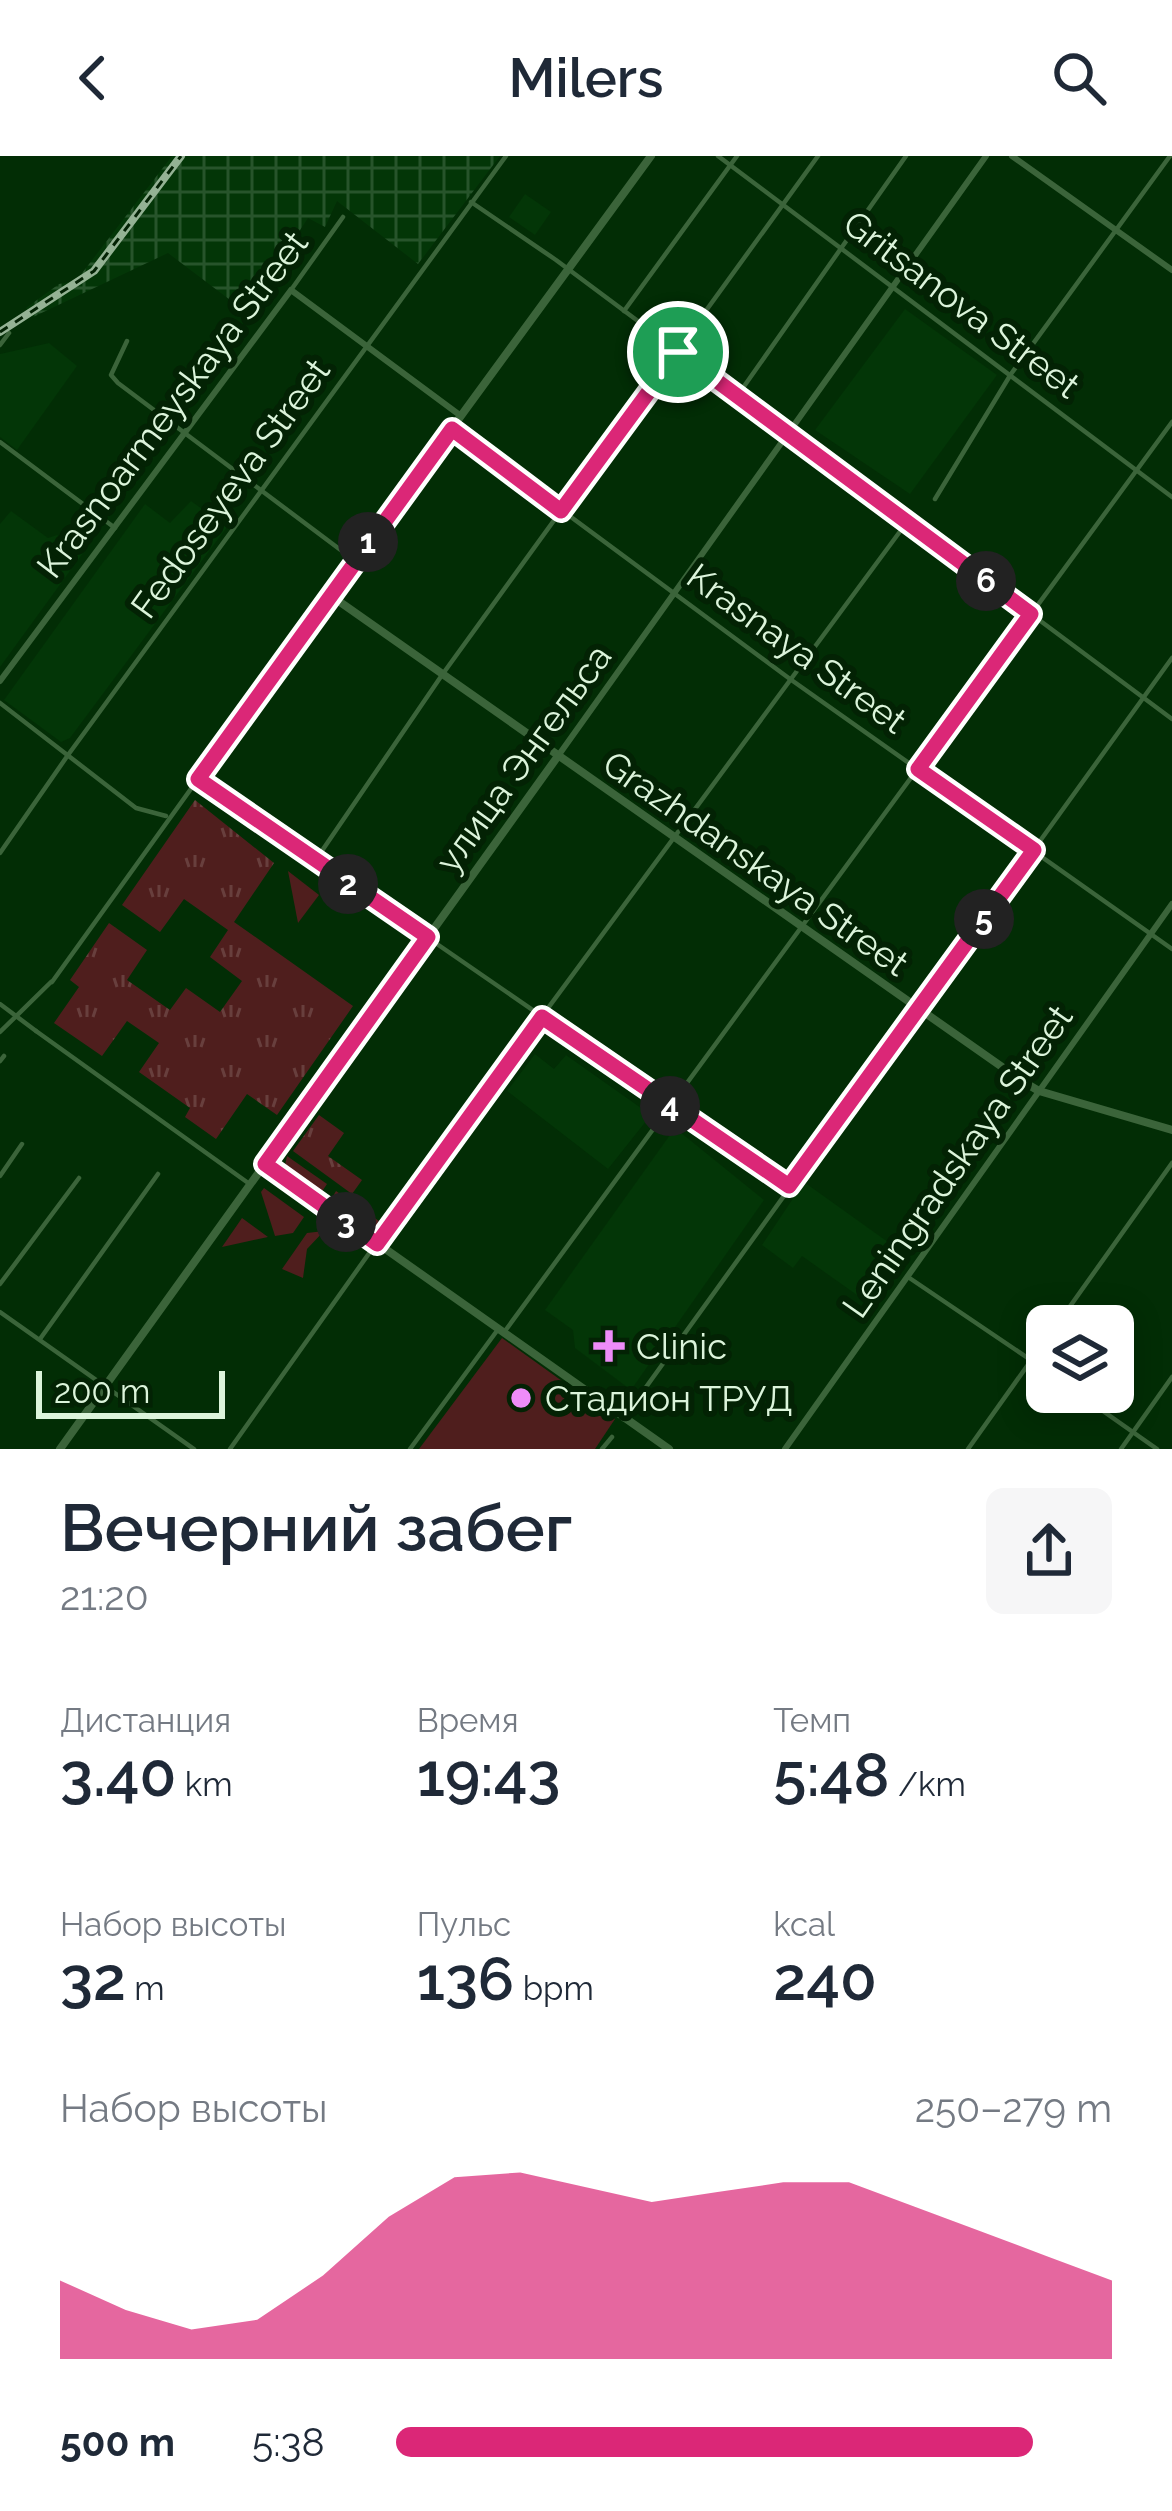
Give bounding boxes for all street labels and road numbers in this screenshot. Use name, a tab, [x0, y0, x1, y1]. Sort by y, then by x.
street label: Gritsanova Street	[836, 202, 1088, 406]
street label: Krasnoarmeyskaya Street	[28, 222, 316, 586]
street label: Fedoseyeva Street	[122, 350, 338, 626]
street label: Krasnaya Street	[679, 554, 915, 742]
street label: улица Энгельса	[426, 636, 620, 880]
street label: Grazhdanskaya Street	[595, 742, 917, 984]
street label: Leningradskaya Street	[833, 997, 1081, 1325]

